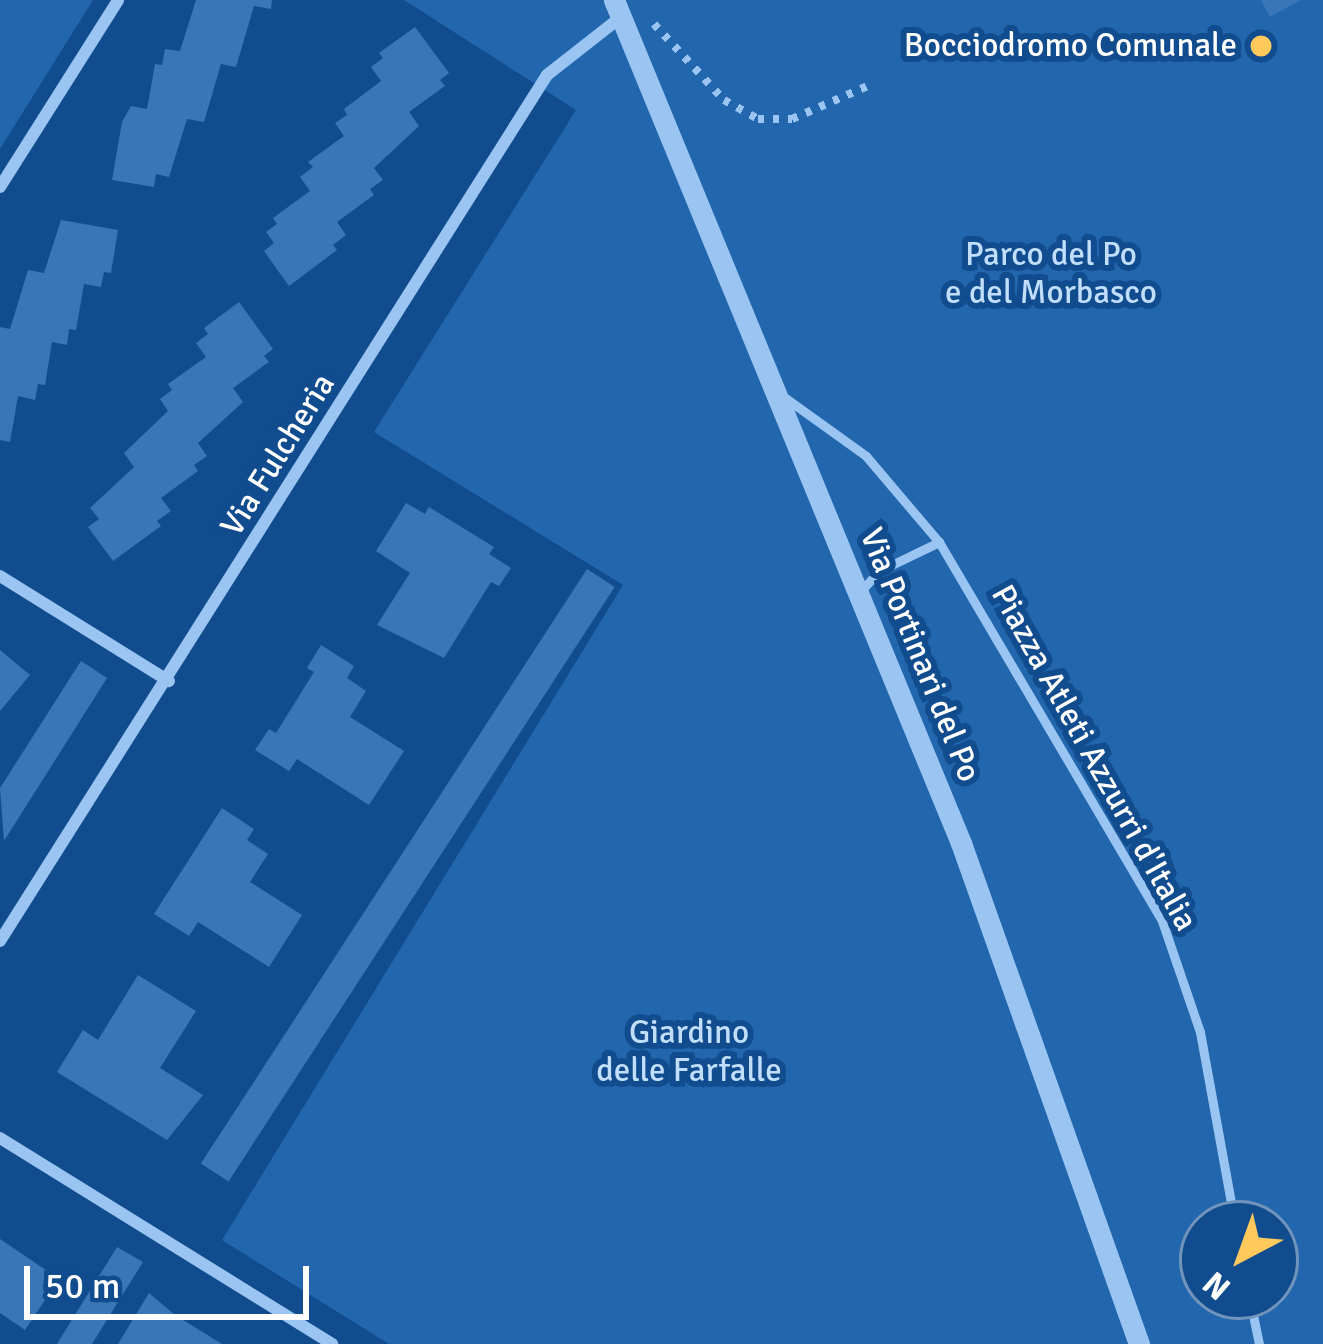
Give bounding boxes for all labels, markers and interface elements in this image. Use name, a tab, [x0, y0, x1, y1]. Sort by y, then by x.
place label: Bocciodromo Comunale	[904, 26, 1237, 66]
marker: Bocciodromo Comunale	[1248, 33, 1274, 59]
park label: Parco del Po e del Morbasco	[945, 235, 1157, 313]
street label: Via Fulcheria	[212, 366, 344, 544]
street label: Via Portinari del Po	[851, 522, 989, 788]
street label: Piazza Atleti Azzurri d'Italia	[982, 578, 1206, 938]
park label: Giardino delle Farfalle	[596, 1013, 782, 1091]
north arrow	[1179, 1200, 1299, 1320]
scale bar	[30, 1242, 315, 1316]
text: N	[1195, 1262, 1239, 1308]
text: 50 m	[45, 1264, 121, 1309]

